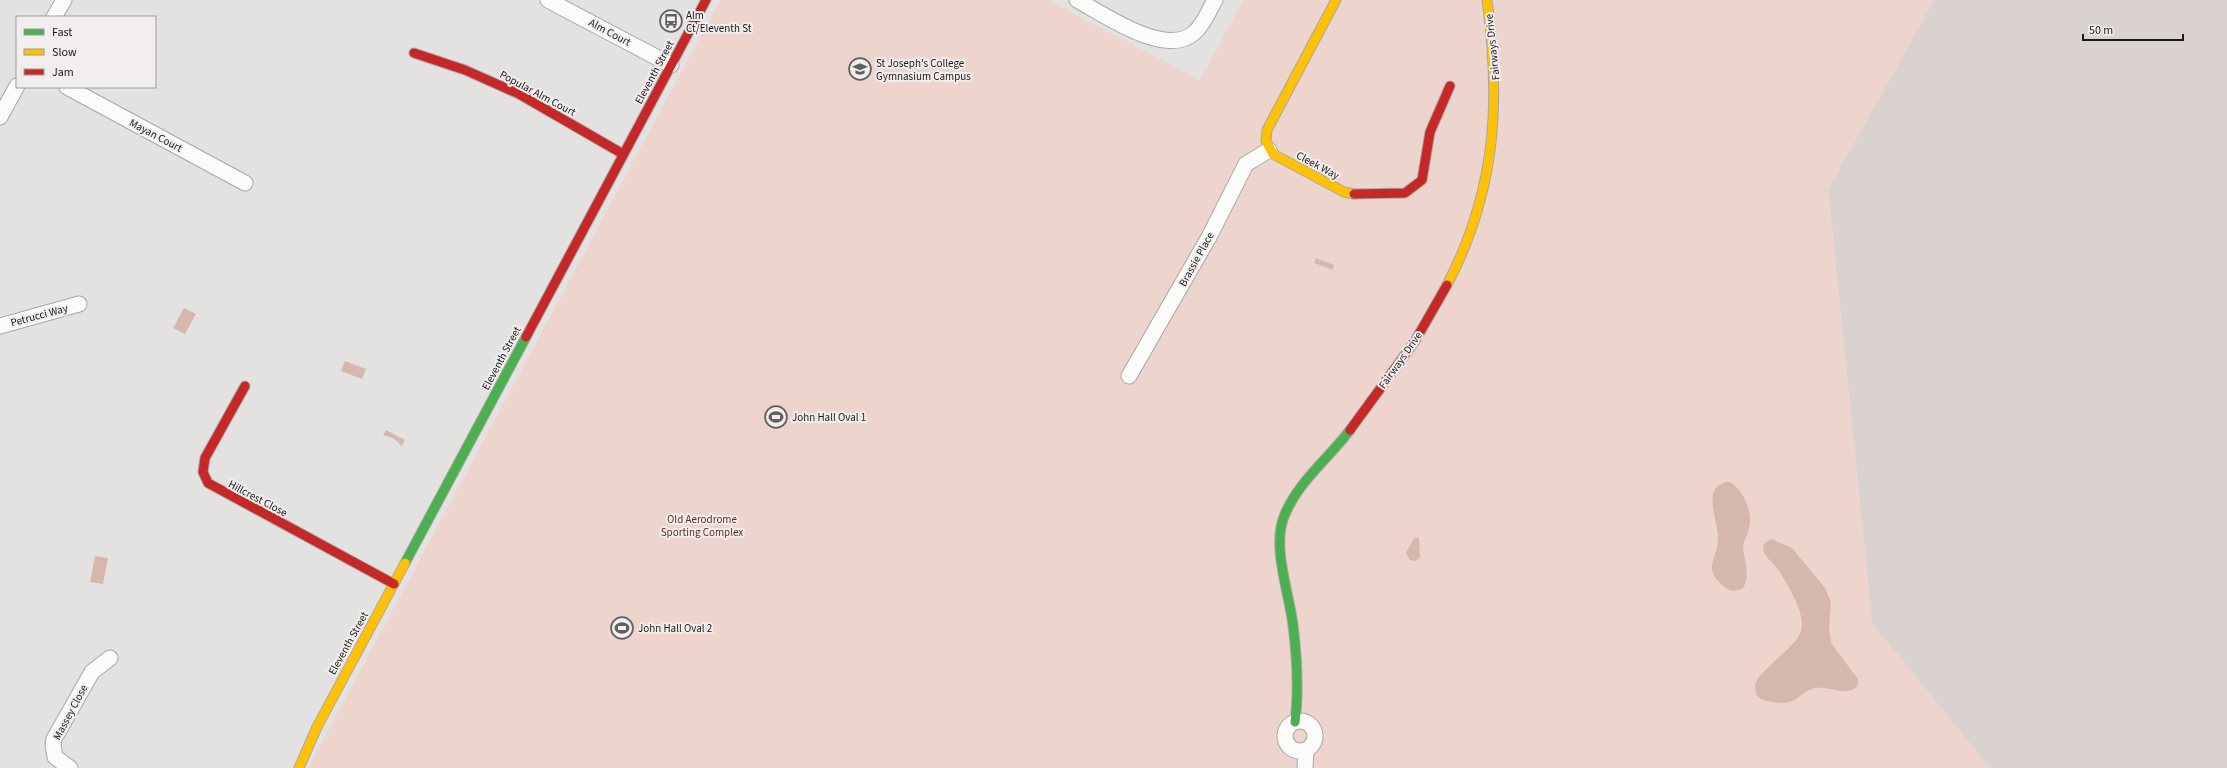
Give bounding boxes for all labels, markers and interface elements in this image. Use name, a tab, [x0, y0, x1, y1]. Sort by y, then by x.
bus stop icon: Alm Ct/Eleventh St	[658, 8, 684, 34]
place label: Alm Ct/Eleventh St	[686, 8, 752, 36]
street label: Fairways Drive	[1482, 13, 1503, 81]
street label: Alm Court	[586, 15, 634, 50]
legend	[16, 16, 156, 88]
scale bar	[2083, 16, 2183, 42]
text: 50 m	[2089, 22, 2113, 39]
text: Fast	[52, 24, 72, 41]
street label: Eleventh Street	[631, 38, 678, 107]
text: Slow	[52, 44, 77, 61]
school or university icon: St Joseph's College Gymnasium Campus	[847, 56, 873, 82]
place label: St Joseph's College Gymnasium Campus	[876, 56, 971, 84]
text: Jam	[52, 64, 74, 81]
street label: Popular Alm Court	[497, 67, 579, 120]
street label: Mayan Court	[127, 115, 185, 156]
street label: Cleek Way	[1294, 148, 1342, 183]
street label: Brassie Place	[1175, 229, 1218, 289]
street label: Petrucci Way	[9, 301, 69, 330]
street label: Eleventh Street	[478, 324, 525, 393]
street label: Fairways Drive	[1375, 328, 1426, 392]
sports icon: John Hall Oval 1	[763, 404, 789, 430]
place label: John Hall Oval 1	[792, 410, 866, 425]
street label: Hillcrest Close	[226, 477, 290, 521]
park label: Old Aerodrome Sporting Complex	[661, 512, 743, 540]
street label: Eleventh Street	[325, 609, 372, 678]
sports icon: John Hall Oval 2	[609, 615, 635, 641]
place label: John Hall Oval 2	[638, 621, 712, 636]
street label: Massey Close	[50, 681, 92, 743]

